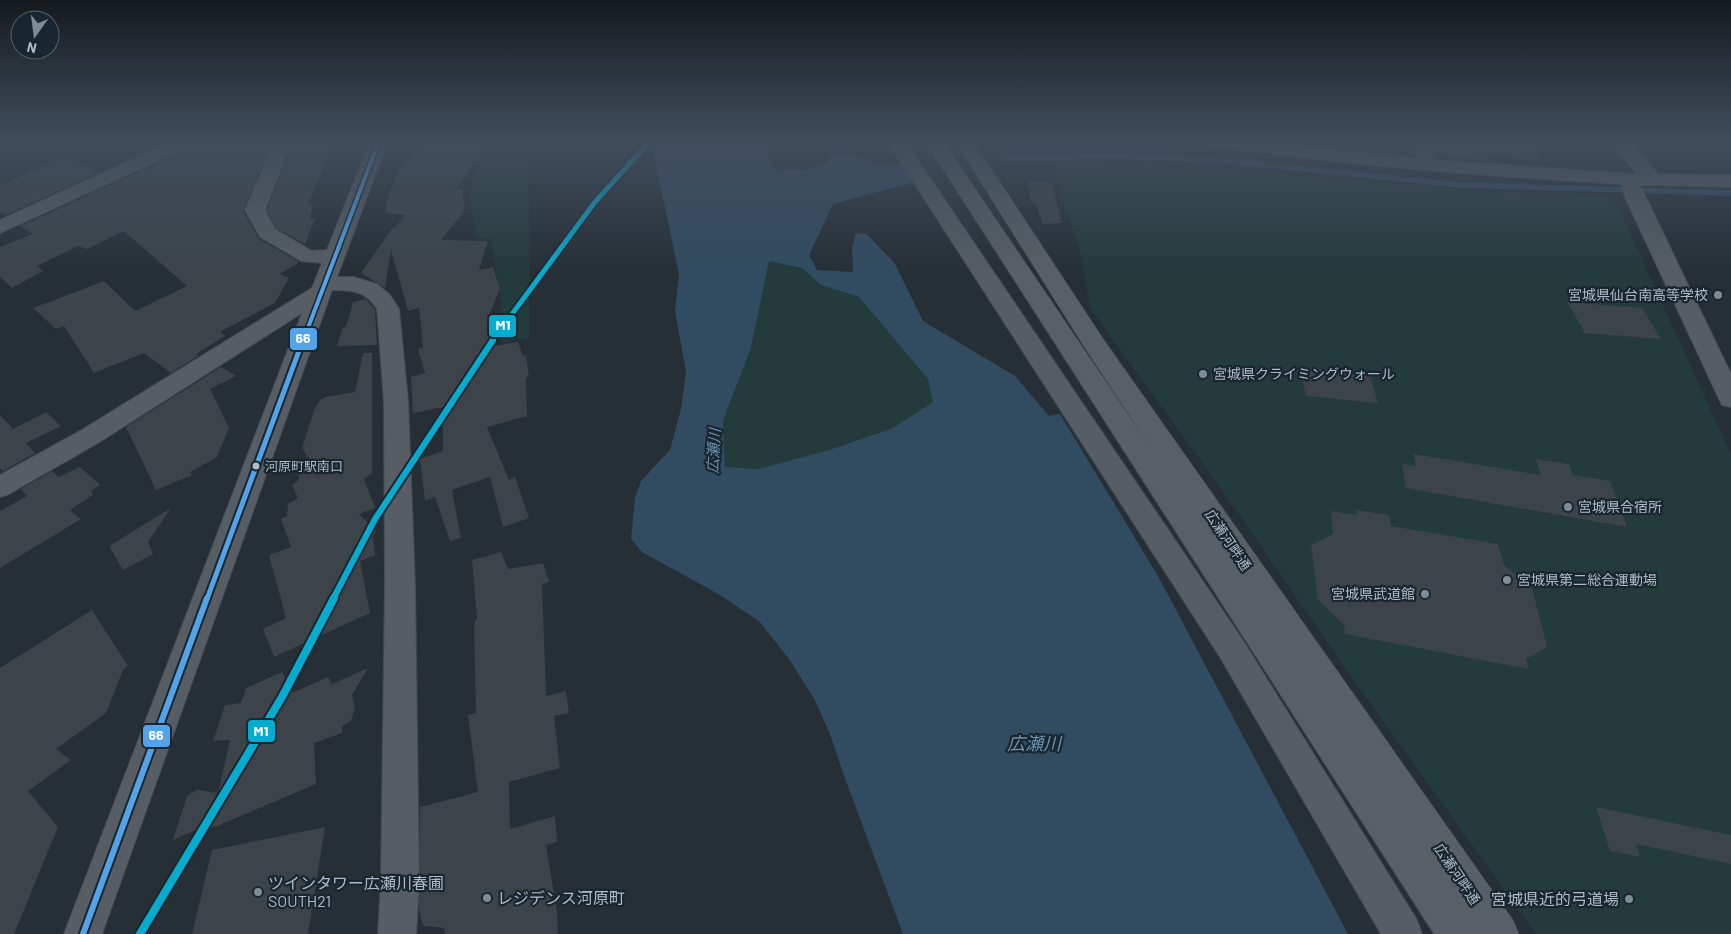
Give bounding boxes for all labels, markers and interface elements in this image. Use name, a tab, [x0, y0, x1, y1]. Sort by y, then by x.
north arrow	[10, 10, 60, 60]
text: N	[25, 39, 38, 57]
place label: 宮城県仙台南高等学校	[1568, 286, 1708, 303]
marker: 宮城県仙台南高等学校	[1712, 289, 1724, 301]
line badge: M1	[488, 314, 517, 338]
text: M1	[496, 316, 511, 333]
line badge: 66	[289, 327, 318, 351]
text: 66	[295, 329, 311, 346]
place label: 宮城県クライミングウォール	[1213, 365, 1395, 382]
marker: 宮城県クライミングウォール	[1197, 368, 1209, 380]
water label: 広瀬川	[703, 426, 723, 474]
place label: 河原町駅南口	[265, 458, 343, 474]
marker: 河原町駅南口	[251, 461, 261, 471]
place label: 宮城県合宿所	[1578, 498, 1662, 515]
marker: 宮城県合宿所	[1562, 501, 1574, 513]
street label: 広瀬河畔通	[1202, 506, 1255, 573]
place label: 宮城県第二総合運動場	[1517, 571, 1657, 588]
marker: 宮城県第二総合運動場	[1501, 574, 1513, 586]
place label: 宮城県武道館	[1331, 585, 1415, 602]
marker: 宮城県武道館	[1419, 588, 1431, 600]
line badge: M1	[247, 719, 276, 743]
text: M1	[254, 722, 269, 739]
line badge: 66	[142, 724, 171, 748]
text: 66	[148, 726, 164, 743]
water label: 広瀬川	[1007, 732, 1063, 754]
street label: 広瀬河畔通	[1431, 840, 1484, 907]
place label: ツインタワー広瀬川春圃 SOUTH21	[268, 873, 444, 910]
marker: ツインタワー広瀬川春圃 SOUTH21	[252, 886, 264, 898]
place label: レジデンス河原町	[497, 888, 625, 907]
place label: 宮城県近的弓道場	[1491, 889, 1619, 908]
marker: レジデンス河原町	[481, 892, 493, 904]
marker: 宮城県近的弓道場	[1623, 893, 1635, 905]

